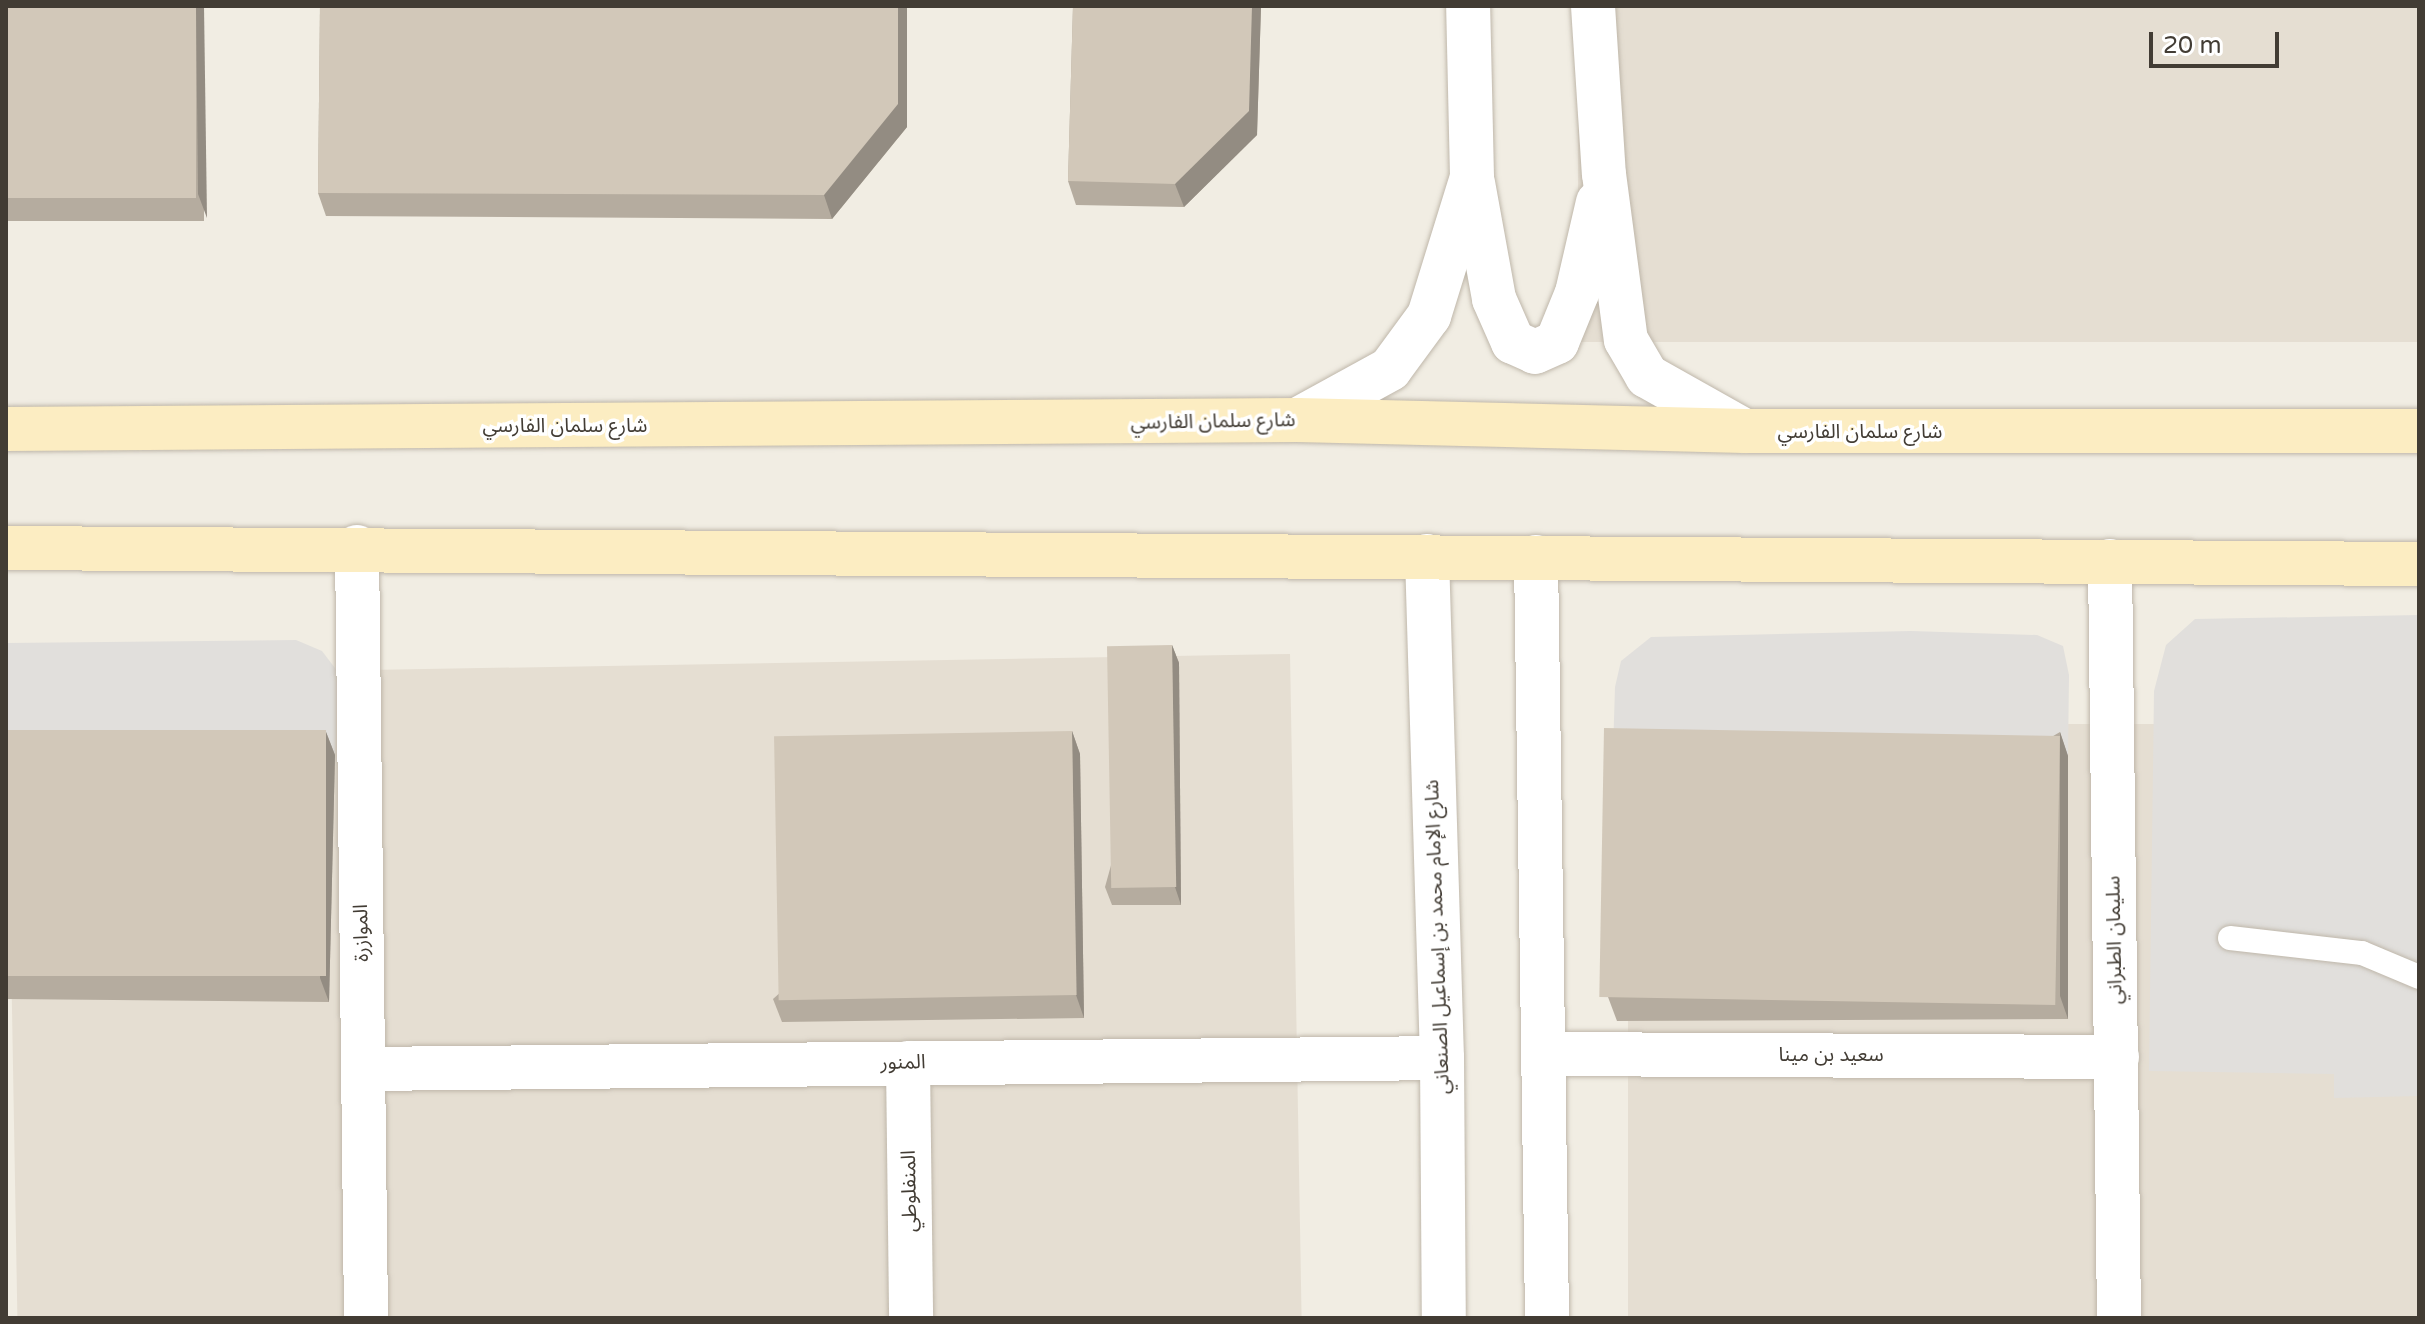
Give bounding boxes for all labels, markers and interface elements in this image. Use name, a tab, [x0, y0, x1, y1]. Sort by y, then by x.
scale bar	[2153, 16, 2283, 66]
text: 20 m	[2163, 31, 2221, 60]
street label: شارع سلمان الفارسي	[1130, 409, 1296, 435]
street label: شارع سلمان الفارسي	[483, 414, 647, 438]
street label: شارع سلمان الفارسي	[1778, 420, 1942, 444]
street label: شارع الإمام محمد بن إسماعيل الصنعاني	[1421, 779, 1455, 1095]
street label: سليمان الطبراني	[2102, 875, 2128, 1005]
street label: الموازرة	[349, 904, 375, 962]
street label: سعيد بن مينا	[1778, 1043, 1884, 1067]
street label: المنور	[880, 1051, 926, 1075]
street label: المنفلوطي	[897, 1150, 923, 1232]

